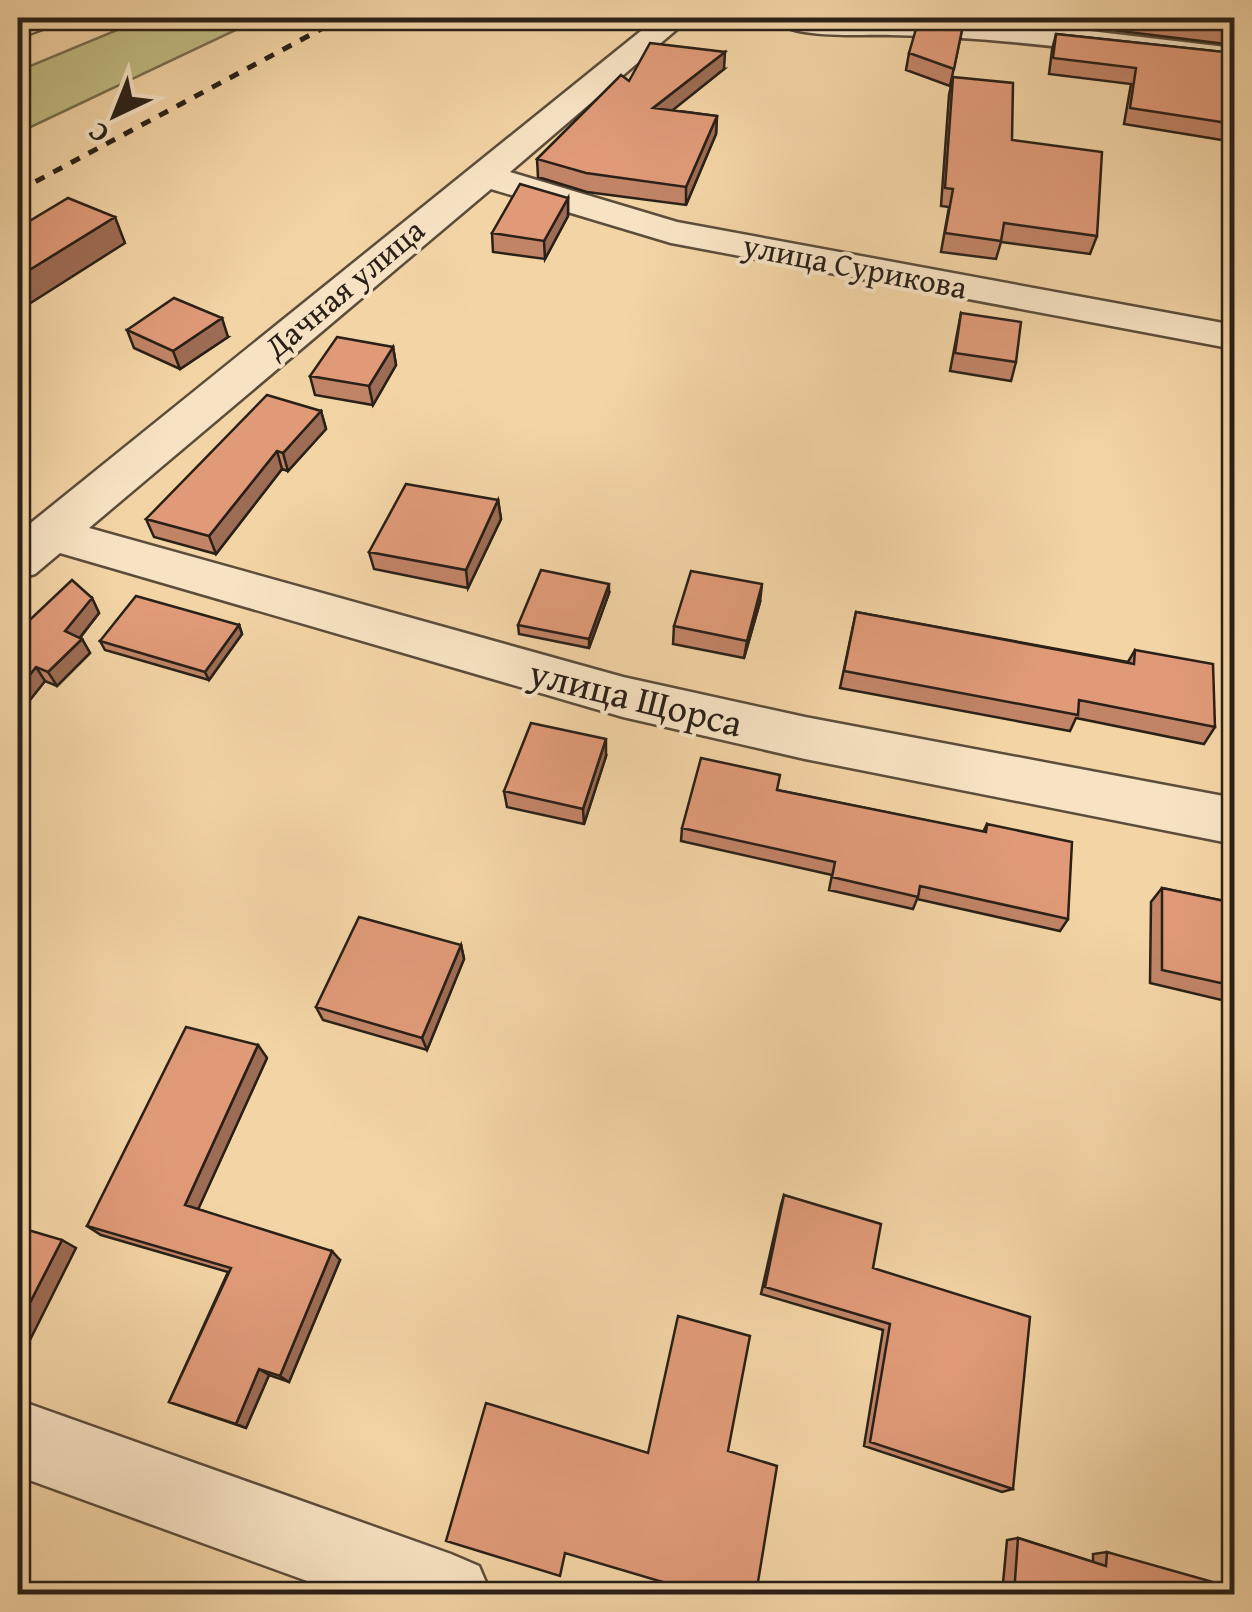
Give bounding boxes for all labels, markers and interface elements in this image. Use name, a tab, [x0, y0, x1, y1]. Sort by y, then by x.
north arrow	[65, 65, 165, 165]
text: С	[78, 113, 117, 154]
street label: Дачная улица	[253, 206, 435, 370]
street label: улица Сурикова	[738, 221, 972, 311]
street label: улица Щорса	[523, 643, 748, 751]

